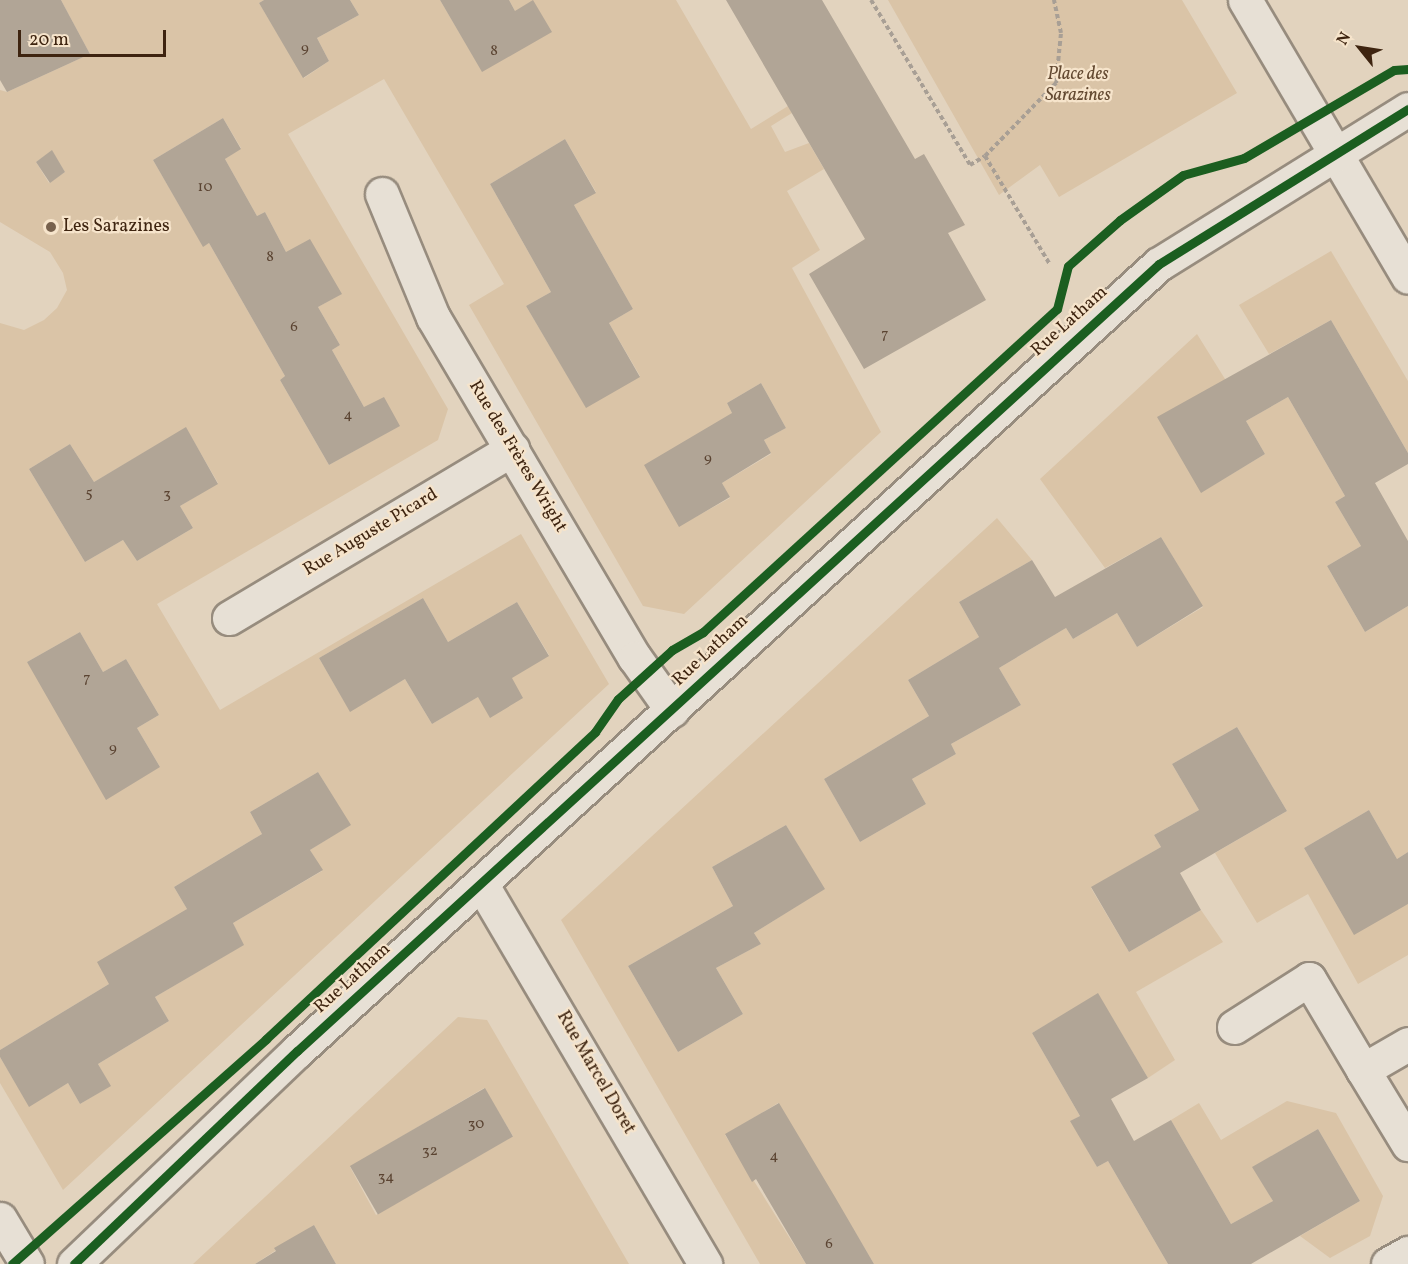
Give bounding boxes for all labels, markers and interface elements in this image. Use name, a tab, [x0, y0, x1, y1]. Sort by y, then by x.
scale bar	[21, 18, 170, 56]
north arrow	[1330, 18, 1390, 78]
text: 20 m	[29, 28, 69, 53]
text: N	[1332, 28, 1357, 50]
house number: 9	[301, 40, 309, 58]
house number: 8	[490, 43, 498, 61]
park label: Place des Sarazines	[1045, 65, 1111, 107]
house number: 10	[198, 179, 212, 197]
place label: Les Sarazines	[63, 216, 170, 238]
marker: Les Sarazines	[44, 220, 58, 234]
house number: 8	[266, 249, 274, 267]
street label: Rue Latham	[1027, 282, 1113, 362]
house number: 6	[290, 319, 298, 337]
house number: 7	[881, 326, 889, 344]
street label: Rue des Frères Wright	[463, 377, 571, 537]
house number: 4	[344, 407, 352, 425]
house number: 9	[704, 450, 712, 468]
street label: Rue Auguste Picard	[300, 484, 442, 582]
house number: 5	[85, 485, 93, 503]
house number: 3	[163, 486, 171, 504]
street label: Rue Latham	[669, 611, 753, 691]
house number: 7	[83, 670, 91, 688]
house number: 9	[109, 740, 117, 758]
street label: Rue Latham	[310, 939, 396, 1019]
street label: Rue Marcel Doret	[551, 1008, 639, 1138]
house number: 30	[468, 1116, 484, 1134]
house number: 32	[422, 1143, 438, 1161]
house number: 4	[770, 1148, 778, 1166]
house number: 34	[378, 1169, 394, 1187]
house number: 6	[825, 1236, 833, 1254]

